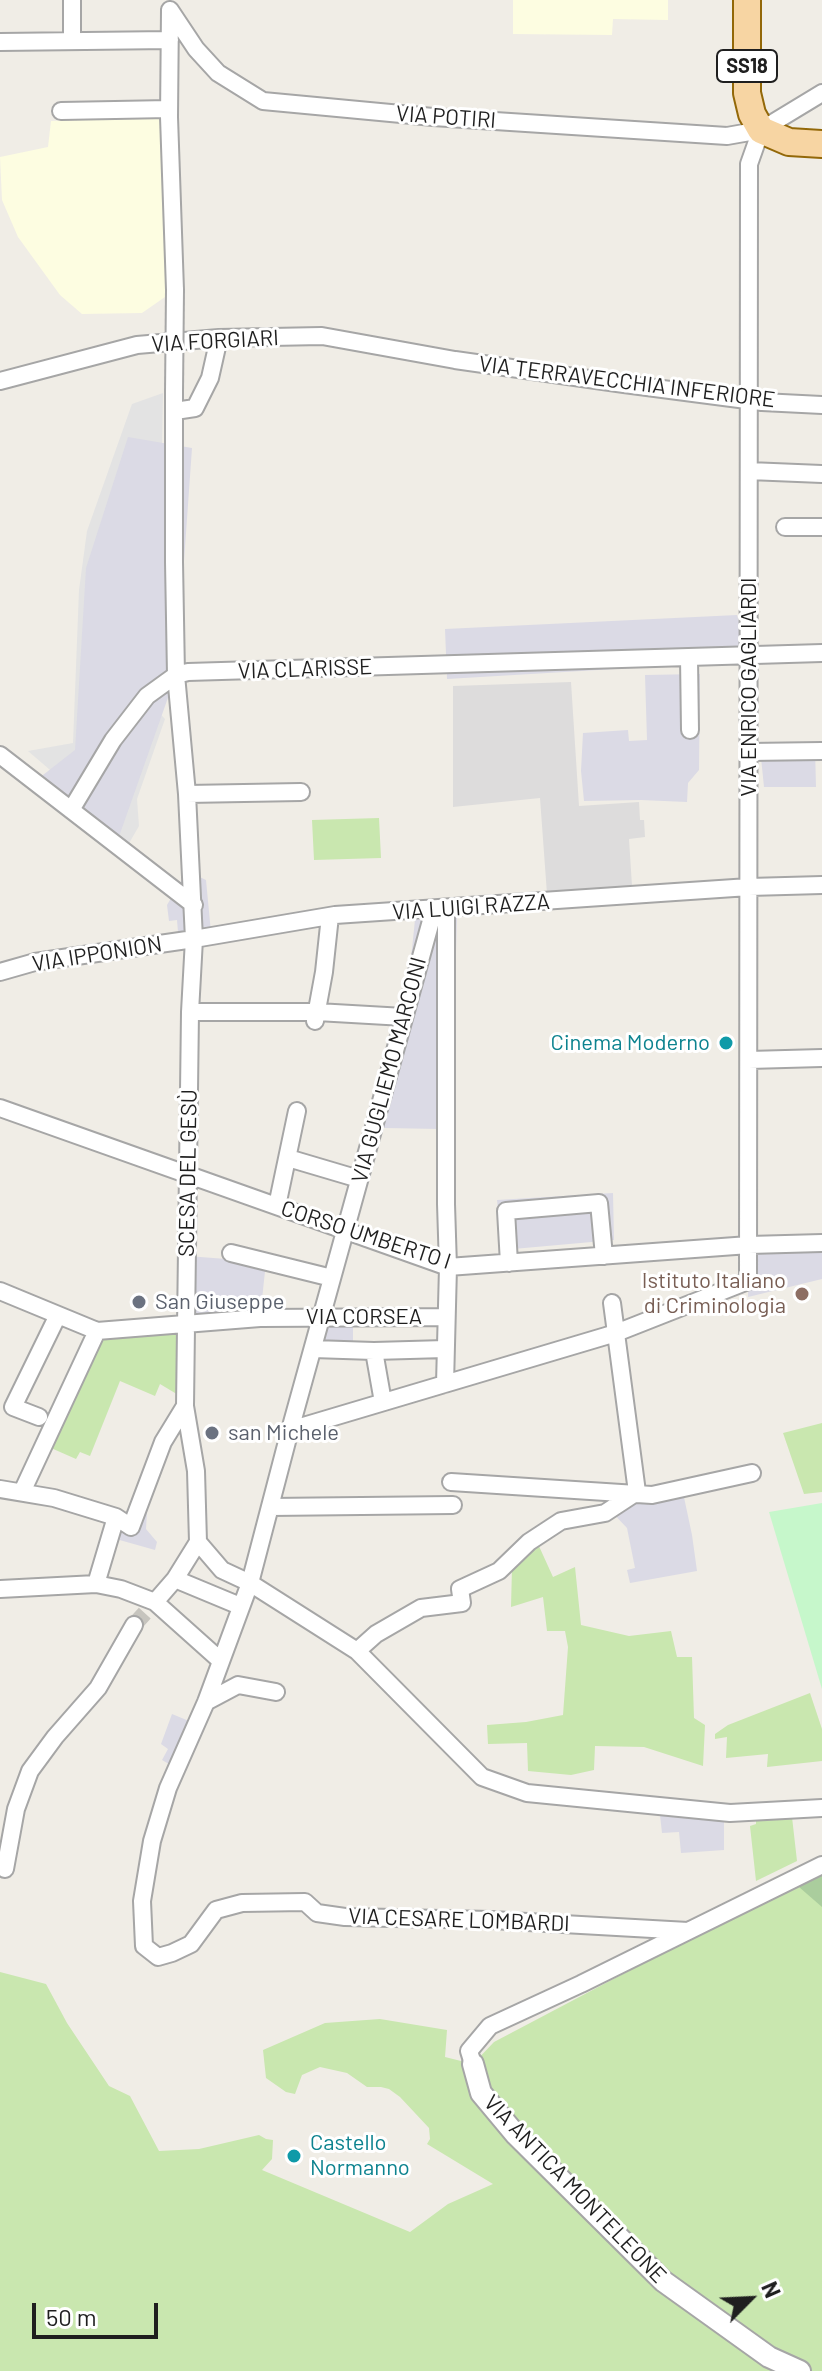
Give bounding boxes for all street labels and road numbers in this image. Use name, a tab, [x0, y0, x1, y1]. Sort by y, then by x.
road number: SS18	[717, 50, 777, 82]
street label: VIA POTIRI	[395, 100, 497, 134]
street label: VIA FORGIARI	[151, 324, 279, 358]
street label: VIA TERRAVECCHIA INFERIORE	[477, 351, 777, 413]
street label: VIA ENRICO GAGLIARDI	[736, 577, 762, 797]
street label: VIA CLARISSE	[237, 653, 373, 685]
street label: VIA LUIGI RAZZA	[391, 888, 551, 926]
street label: VIA IPPONION	[30, 931, 164, 977]
street label: VIA GUGLIEMO MARCONI	[346, 954, 432, 1186]
street label: SCESA DEL GESÙ	[173, 1089, 203, 1257]
street label: CORSO UMBERTO I	[278, 1195, 454, 1275]
street label: VIA CORSEA	[306, 1304, 422, 1330]
street label: VIA CESARE LOMBARDI	[348, 1903, 570, 1937]
street label: VIA ANTICA MONTELEONE	[478, 2089, 672, 2289]

